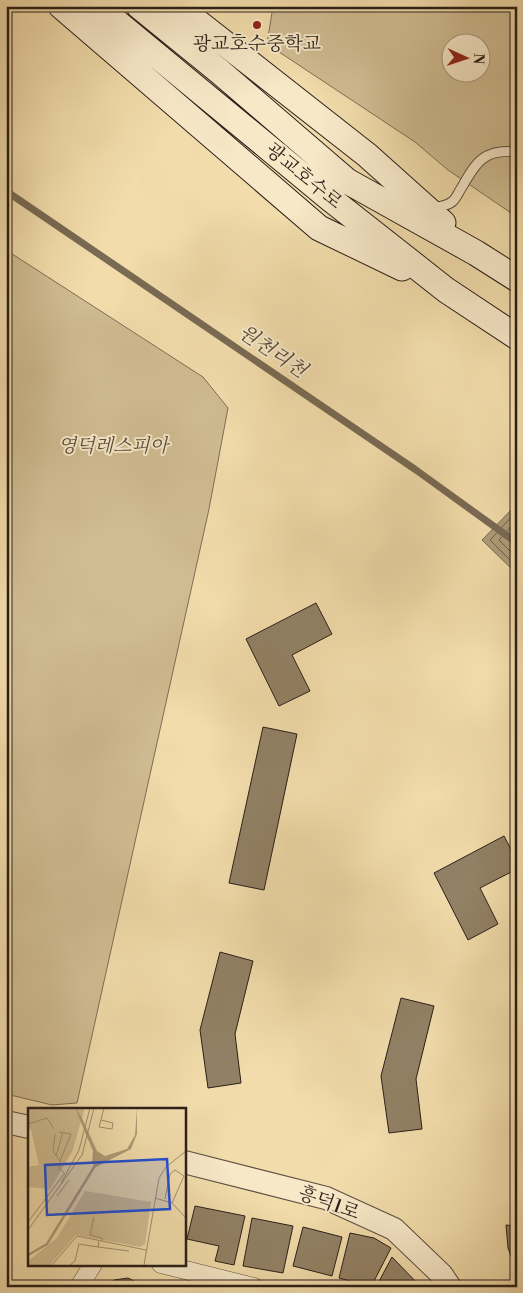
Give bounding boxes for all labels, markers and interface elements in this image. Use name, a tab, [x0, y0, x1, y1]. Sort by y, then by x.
marker: 광교호수중학교	[251, 19, 263, 31]
place label: 광교호수중학교	[193, 32, 321, 56]
north arrow	[440, 32, 490, 82]
text: N	[469, 53, 487, 65]
street label: 광교호수로	[261, 138, 347, 214]
water label: 원천리천	[233, 320, 312, 385]
park label: 영덕레스피아	[58, 434, 171, 458]
inset map	[28, 1108, 185, 1266]
street label: 흥덕1로	[295, 1181, 363, 1225]

